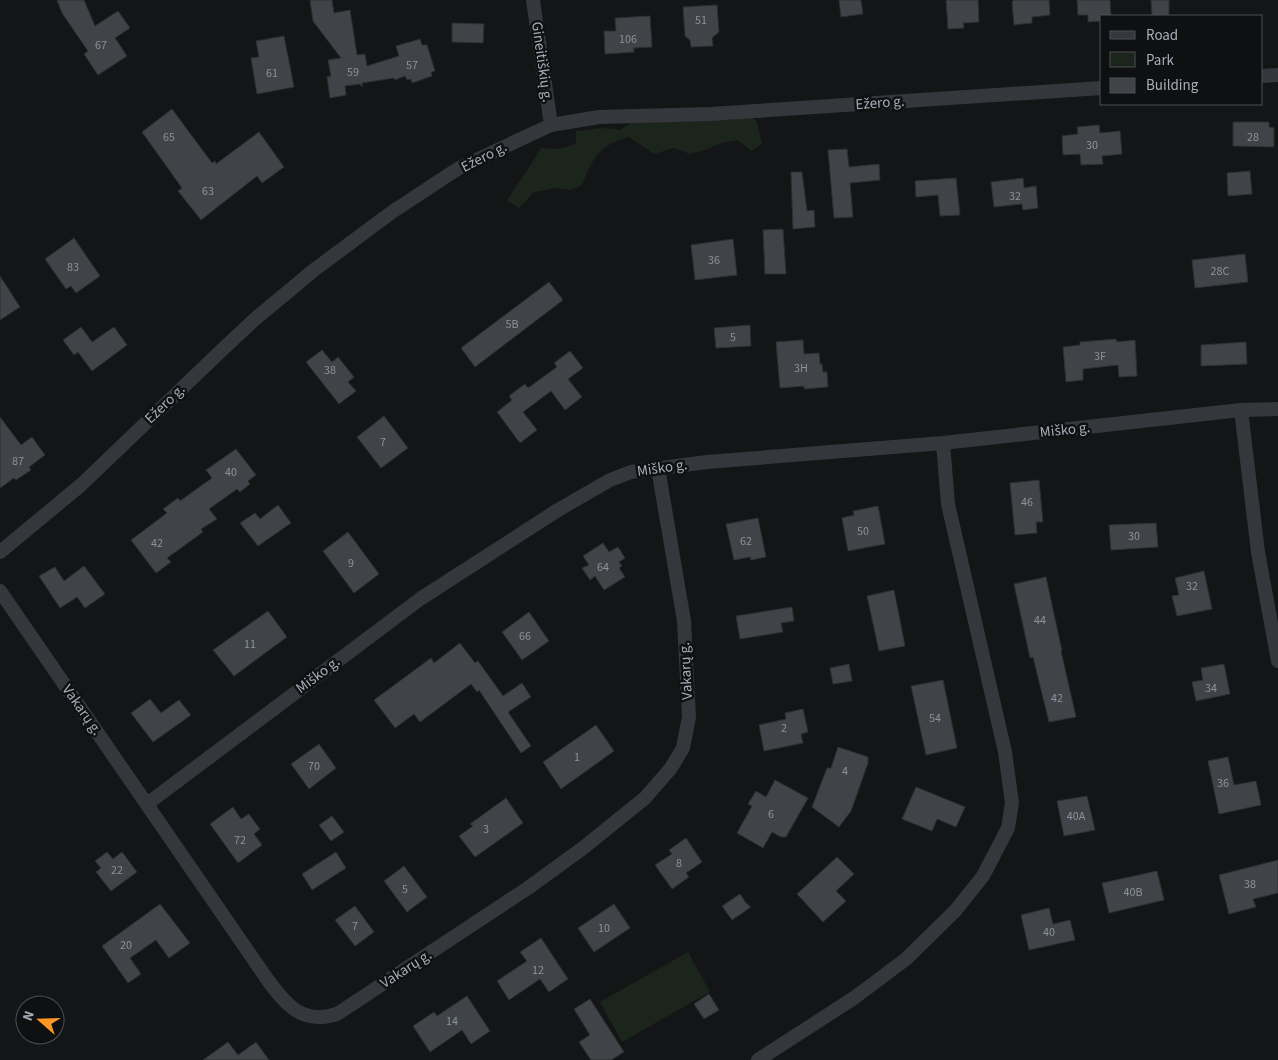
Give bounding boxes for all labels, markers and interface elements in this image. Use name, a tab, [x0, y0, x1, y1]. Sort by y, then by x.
house number: 51	[695, 12, 707, 29]
legend	[1100, 15, 1263, 105]
street label: Gineitiškių g.	[526, 20, 558, 104]
text: Road	[1146, 25, 1178, 46]
house number: 106	[619, 31, 637, 48]
house number: 67	[95, 37, 107, 54]
text: Park	[1146, 50, 1175, 71]
house number: 57	[406, 57, 418, 74]
house number: 59	[347, 64, 359, 81]
house number: 61	[266, 65, 278, 82]
text: Building	[1146, 75, 1199, 96]
street label: Ežero g.	[855, 91, 905, 115]
house number: 65	[163, 129, 175, 146]
house number: 28	[1247, 129, 1259, 146]
street label: Ežero g.	[457, 137, 511, 177]
house number: 30	[1086, 137, 1098, 154]
house number: 63	[202, 183, 214, 200]
house number: 32	[1009, 188, 1021, 205]
house number: 36	[708, 252, 720, 269]
house number: 83	[67, 259, 79, 276]
house number: 28C	[1211, 263, 1230, 280]
house number: 5B	[505, 316, 519, 333]
house number: 5	[730, 329, 736, 346]
house number: 3F	[1094, 348, 1106, 365]
house number: 3H	[794, 360, 808, 377]
house number: 38	[324, 362, 336, 379]
street label: Ežero g.	[140, 379, 190, 429]
street label: Miško g.	[1039, 417, 1091, 443]
house number: 7	[380, 434, 386, 451]
house number: 87	[12, 453, 24, 470]
street label: Miško g.	[636, 454, 688, 482]
house number: 40	[225, 464, 237, 481]
house number: 46	[1021, 494, 1033, 511]
house number: 50	[857, 523, 869, 540]
house number: 30	[1128, 528, 1140, 545]
house number: 62	[740, 533, 752, 550]
house number: 42	[151, 535, 163, 552]
house number: 9	[348, 555, 354, 572]
house number: 64	[597, 559, 609, 576]
house number: 32	[1186, 578, 1198, 595]
house number: 44	[1034, 612, 1046, 629]
house number: 66	[519, 628, 531, 645]
house number: 11	[244, 636, 256, 653]
street label: Vakarų g.	[674, 642, 698, 700]
street label: Miško g.	[292, 651, 344, 699]
street label: Vakarų g.	[57, 680, 107, 740]
house number: 34	[1205, 680, 1217, 697]
house number: 42	[1051, 690, 1063, 707]
house number: 54	[929, 710, 941, 727]
house number: 2	[781, 720, 787, 737]
house number: 1	[574, 749, 580, 766]
house number: 70	[308, 758, 320, 775]
house number: 4	[842, 763, 848, 780]
house number: 36	[1217, 775, 1229, 792]
house number: 6	[768, 806, 774, 823]
house number: 40A	[1067, 808, 1086, 825]
house number: 3	[483, 821, 489, 838]
house number: 72	[234, 832, 246, 849]
house number: 8	[676, 855, 682, 872]
house number: 22	[111, 862, 123, 879]
house number: 38	[1244, 876, 1256, 893]
house number: 5	[402, 881, 408, 898]
house number: 40B	[1124, 884, 1142, 901]
house number: 7	[352, 918, 358, 935]
house number: 10	[598, 920, 610, 937]
house number: 40	[1043, 924, 1055, 941]
house number: 20	[120, 937, 132, 954]
street label: Vakarų g.	[376, 945, 436, 993]
house number: 12	[532, 962, 544, 979]
north arrow	[15, 995, 65, 1045]
text: N	[18, 1008, 40, 1024]
house number: 14	[446, 1013, 458, 1030]

